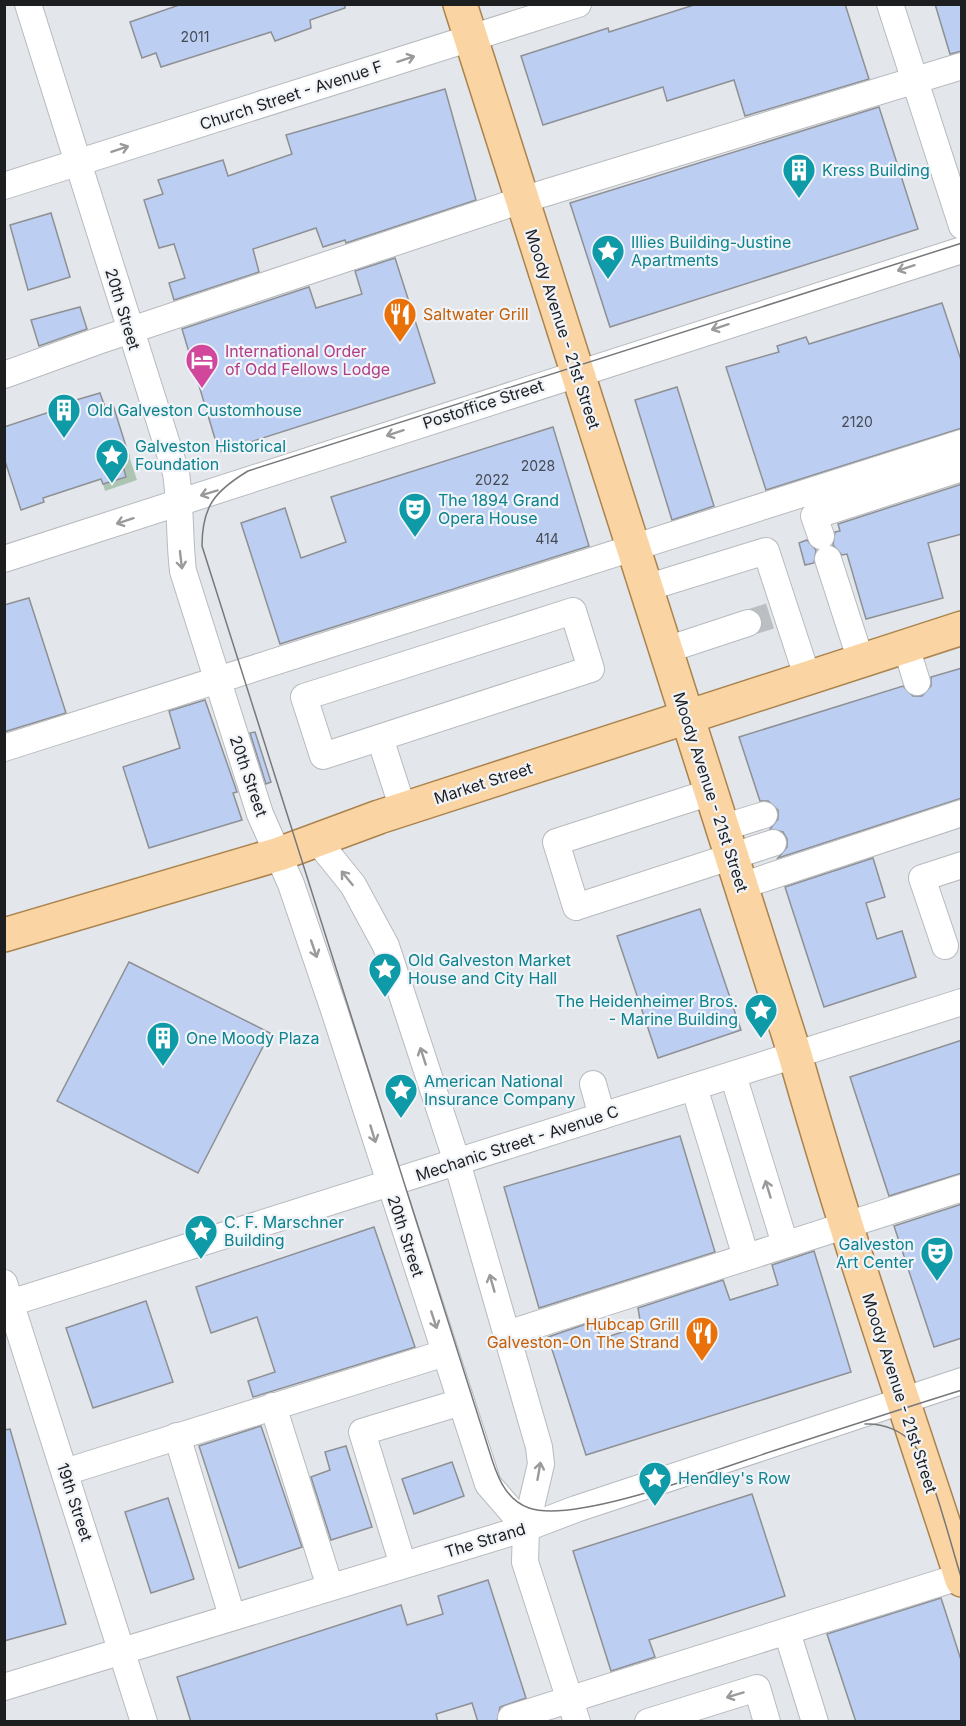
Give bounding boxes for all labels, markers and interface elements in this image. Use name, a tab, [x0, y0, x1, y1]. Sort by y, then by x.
house number: 2011	[181, 28, 209, 45]
one-way arrow	[396, 53, 415, 64]
street label: Church Street - Avenue F	[197, 56, 385, 134]
one-way arrow	[110, 143, 129, 154]
building icon: Kress Building	[781, 152, 817, 199]
place label: Kress Building	[822, 160, 930, 180]
street label: Moody Avenue - 21st Street	[521, 226, 605, 432]
place label: Illies Building-Justine Apartments	[631, 232, 791, 270]
place icon: Illies Building-Justine Apartments	[590, 233, 626, 280]
one-way arrow	[897, 263, 916, 274]
street label: 20th Street	[101, 266, 145, 352]
restaurant icon: Saltwater Grill	[382, 296, 418, 343]
place label: Saltwater Grill	[423, 304, 529, 324]
one-way arrow	[711, 323, 730, 334]
place label: International Order of Odd Fellows Lodge	[225, 341, 390, 379]
hotel icon: International Order of Odd Fellows Lodge	[184, 342, 220, 389]
street label: Postoffice Street	[420, 375, 546, 433]
building icon: Old Galveston Customhouse	[46, 392, 82, 439]
place label: Old Galveston Customhouse	[87, 400, 302, 420]
house number: 2120	[841, 413, 873, 430]
one-way arrow	[386, 428, 405, 439]
place label: Galveston Historical Foundation	[135, 436, 286, 474]
place icon: Galveston Historical Foundation	[94, 437, 130, 484]
house number: 2028	[521, 457, 555, 474]
house number: 2022	[475, 471, 509, 488]
one-way arrow	[200, 488, 219, 499]
place label: The 1894 Grand Opera House	[438, 490, 559, 528]
theatre icon: The 1894 Grand Opera House	[397, 491, 433, 538]
one-way arrow	[116, 517, 135, 528]
house number: 414	[535, 530, 559, 547]
one-way arrow	[176, 550, 187, 570]
street label: Moody Avenue - 21st Street	[669, 689, 753, 895]
street label: 20th Street	[226, 733, 272, 819]
street label: Market Street	[431, 758, 535, 808]
one-way arrow	[340, 870, 353, 886]
one-way arrow	[309, 939, 320, 958]
place label: Old Galveston Market House and City Hall	[408, 950, 571, 988]
place icon: Old Galveston Market House and City Hall	[367, 951, 403, 998]
place label: The Heidenheimer Bros. - Marine Building	[555, 991, 738, 1029]
place icon: The Heidenheimer Bros. - Marine Building	[743, 992, 779, 1039]
building icon: One Moody Plaza	[145, 1020, 181, 1067]
place label: One Moody Plaza	[186, 1028, 319, 1048]
one-way arrow	[417, 1047, 428, 1066]
place label: American National Insurance Company	[424, 1071, 576, 1109]
place icon: American National Insurance Company	[383, 1072, 419, 1119]
street label: Mechanic Street - Avenue C	[413, 1101, 621, 1185]
one-way arrow	[369, 1124, 380, 1143]
one-way arrow	[762, 1180, 773, 1199]
street label: 20th Street	[383, 1193, 429, 1279]
place label: C. F. Marschner Building	[224, 1212, 344, 1250]
place icon: C. F. Marschner Building	[183, 1213, 219, 1260]
place label: Galveston Art Center	[836, 1234, 914, 1272]
theatre icon: Galveston Art Center	[919, 1235, 955, 1282]
one-way arrow	[486, 1274, 497, 1293]
street label: Moody Avenue - 21st Street	[858, 1290, 942, 1496]
one-way arrow	[429, 1310, 440, 1329]
place label: Hubcap Grill Galveston-On The Strand	[487, 1314, 679, 1352]
restaurant icon: Hubcap Grill Galveston-On The Strand	[684, 1315, 720, 1362]
street label: 19th Street	[53, 1460, 97, 1544]
place icon: Hendley's Row	[637, 1460, 673, 1507]
one-way arrow	[533, 1461, 544, 1481]
place label: Hendley's Row	[678, 1468, 791, 1488]
street label: The Strand	[442, 1518, 528, 1562]
one-way arrow	[726, 1690, 745, 1701]

